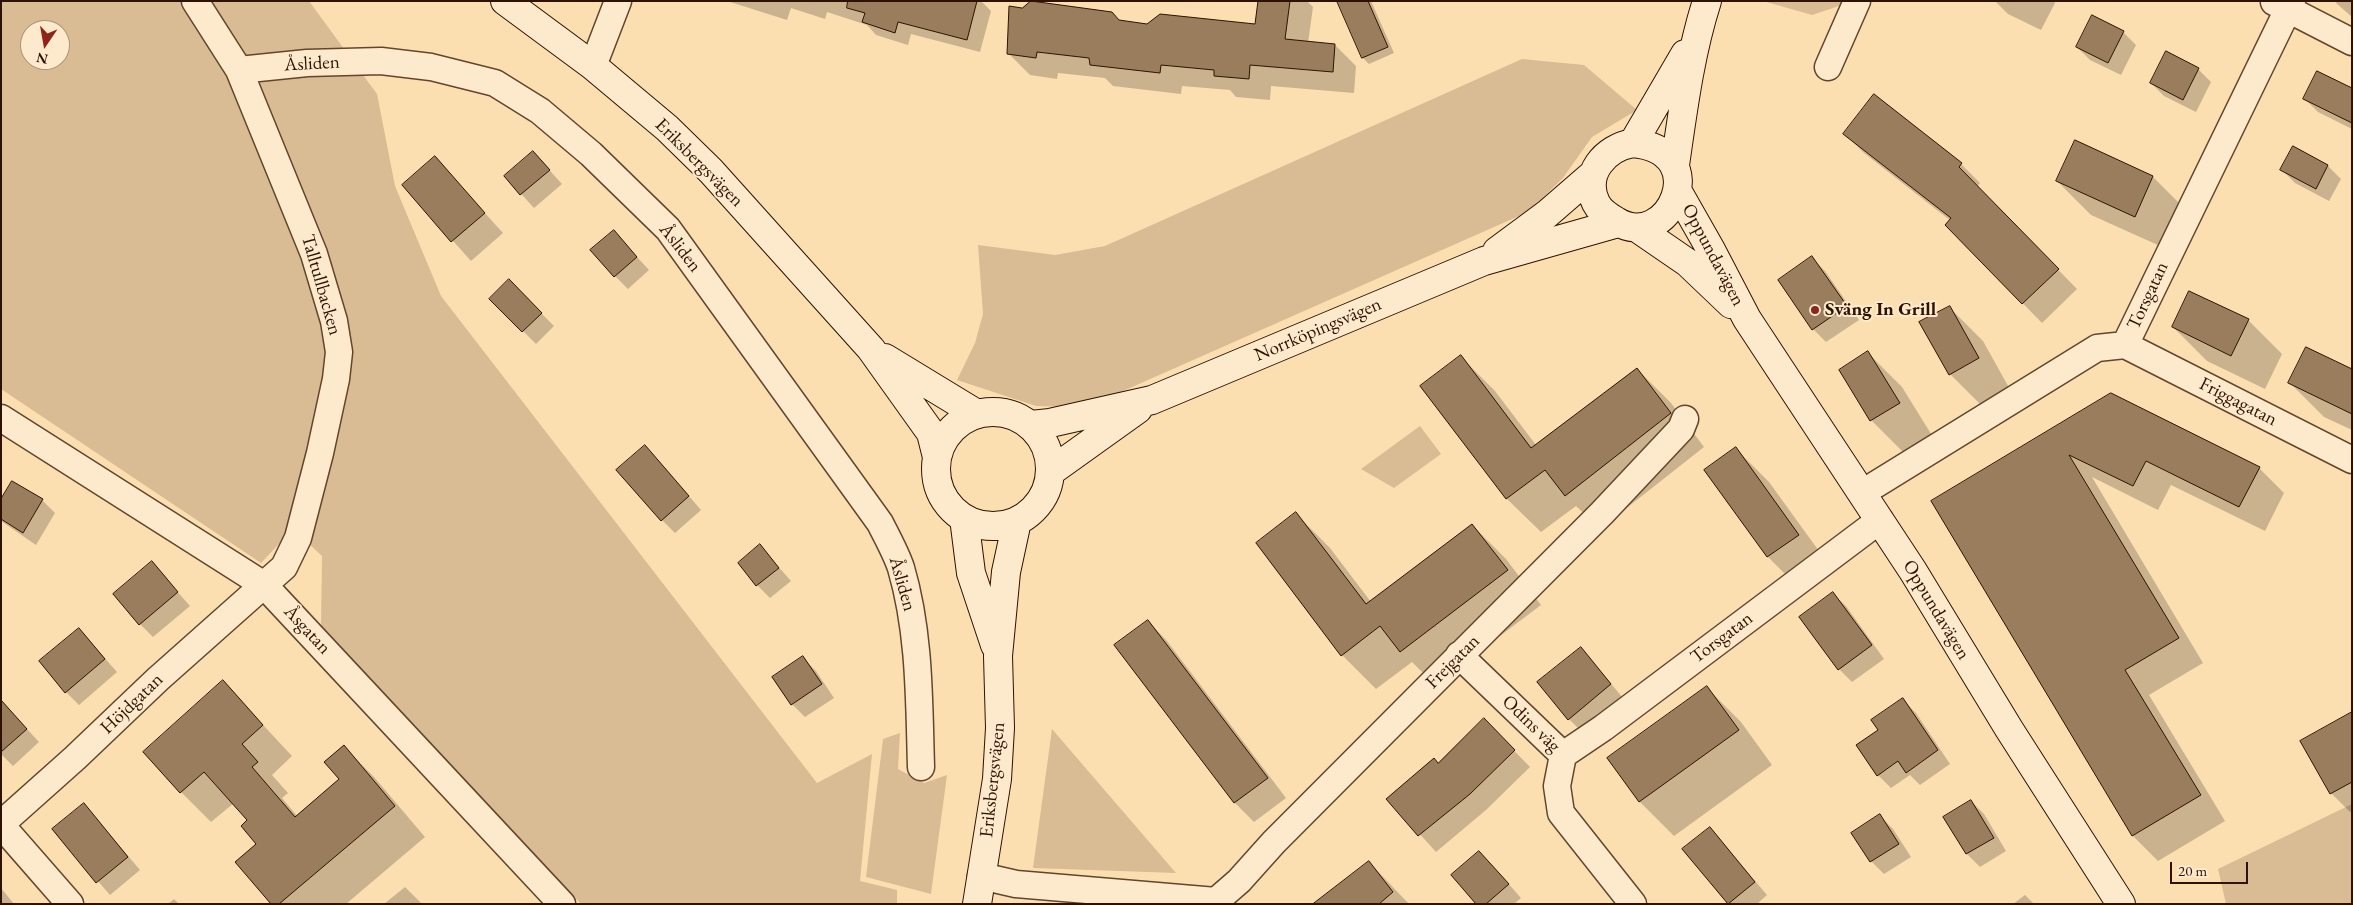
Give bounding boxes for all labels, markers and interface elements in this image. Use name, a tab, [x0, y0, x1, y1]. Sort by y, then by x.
north arrow	[20, 20, 70, 70]
text: N	[35, 49, 50, 69]
street label: Åsliden	[284, 51, 340, 77]
street label: Eriksbergsvägen	[650, 114, 748, 212]
street label: Oppundavägen	[1677, 200, 1749, 310]
street label: Åsliden	[654, 219, 706, 277]
street label: Talltullbacken	[296, 232, 346, 338]
street label: Torsgatan	[2122, 259, 2174, 333]
street label: Norrköpingsvägen	[1251, 293, 1385, 367]
place label: Sväng In Grill	[1825, 299, 1936, 321]
marker: Sväng In Grill	[1809, 304, 1821, 316]
street label: Friggagatan	[2195, 373, 2281, 431]
street label: Åsliden	[883, 554, 921, 614]
street label: Oppundavägen	[1897, 556, 1975, 664]
street label: Åsgatan	[279, 601, 335, 659]
street label: Torsgatan	[1686, 607, 1758, 669]
street label: Frejgatan	[1421, 630, 1485, 694]
street label: Höjdgatan	[96, 669, 168, 739]
street label: Odins väg	[1497, 691, 1565, 757]
street label: Eriksbergsvägen	[976, 721, 1010, 839]
scale bar	[2173, 852, 2250, 884]
text: 20 m	[2178, 861, 2207, 880]

